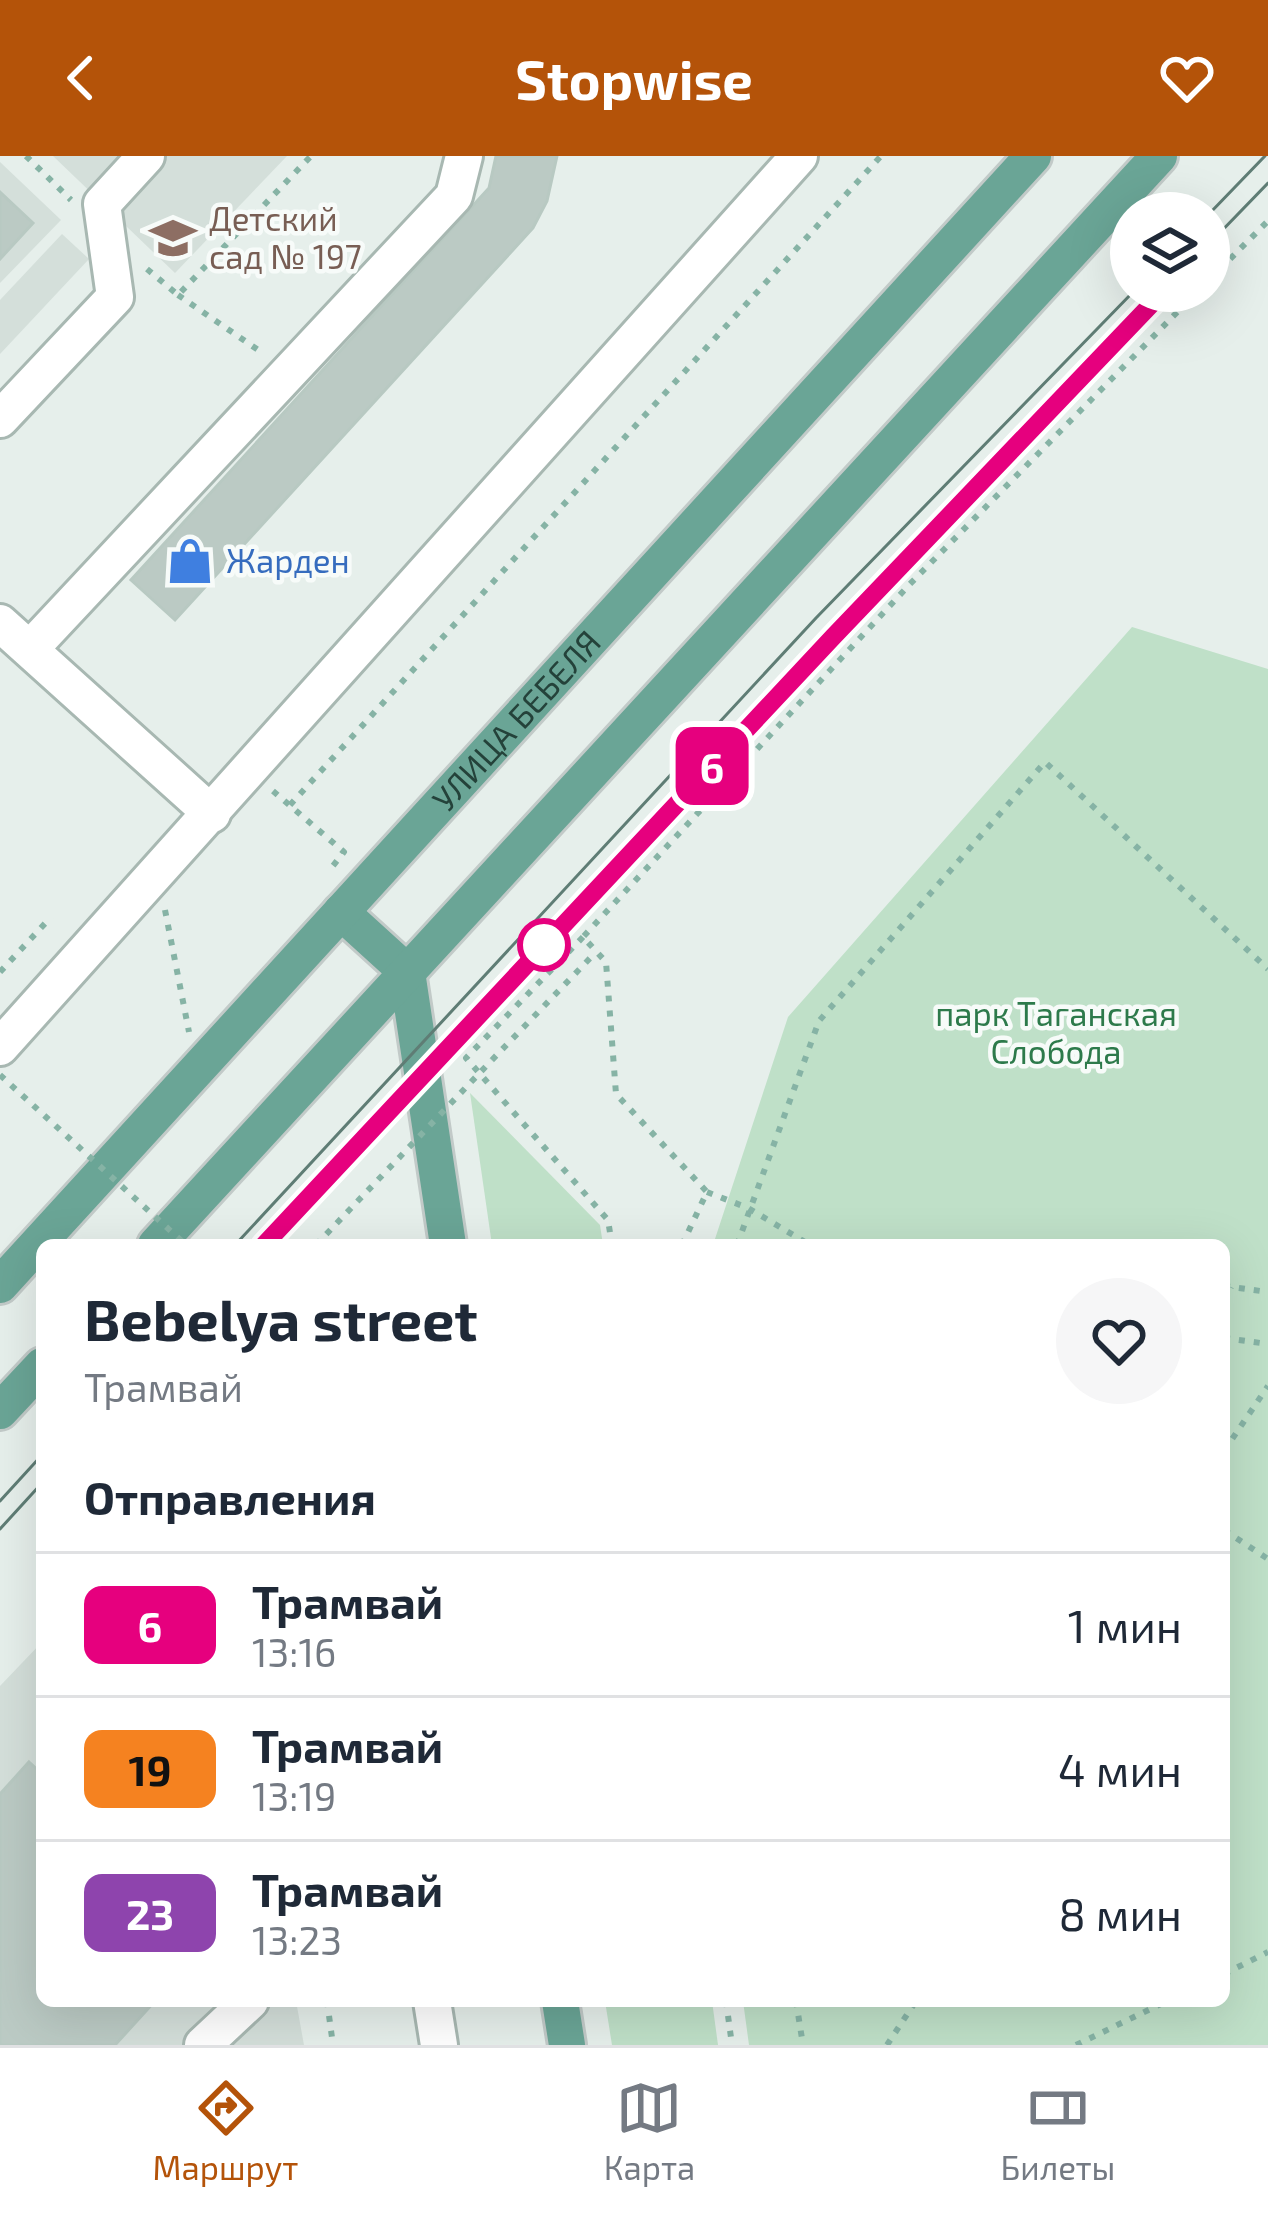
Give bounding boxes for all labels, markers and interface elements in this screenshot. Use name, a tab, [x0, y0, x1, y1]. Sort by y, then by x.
icon: back	[48, 45, 114, 111]
icon: heart	[1154, 45, 1220, 111]
text: Stopwise	[515, 46, 753, 111]
map controls	[1110, 192, 1230, 312]
button: layers	[1110, 192, 1230, 312]
place label: Детский сад № 197	[209, 198, 362, 276]
school or university icon: Детский сад № 197	[148, 213, 198, 263]
shop icon: Жарден	[165, 536, 215, 586]
place label: Жарден	[226, 540, 350, 580]
street label: УЛИЦА БЕБЕЛЯ	[423, 621, 608, 818]
line badge: 6	[673, 727, 751, 805]
text: 6	[700, 741, 724, 791]
unlabelled marker	[519, 920, 569, 970]
park label: парк Таганская Слобода	[935, 993, 1177, 1071]
button: heart	[1056, 1278, 1182, 1404]
text: Bebelya street	[84, 1284, 478, 1352]
text: Трамвай	[84, 1363, 243, 1410]
text: Отправления	[84, 1470, 376, 1524]
text: Трамвай	[252, 1574, 443, 1628]
text: 1 мин	[1068, 1598, 1182, 1652]
text: 6	[138, 1600, 162, 1650]
text: 13:16	[252, 1628, 336, 1675]
text: Трамвай	[252, 1718, 443, 1772]
text: 4 мин	[1058, 1742, 1182, 1796]
text: 19	[129, 1744, 171, 1794]
text: 13:19	[252, 1772, 336, 1819]
text: Трамвай	[252, 1862, 443, 1916]
text: 8 мин	[1058, 1886, 1182, 1940]
text: 23	[126, 1888, 174, 1938]
text: 13:23	[252, 1916, 342, 1963]
tab: Маршрут	[153, 2075, 298, 2187]
tab: Карта	[604, 2075, 695, 2187]
tab: Билеты	[1001, 2075, 1115, 2187]

